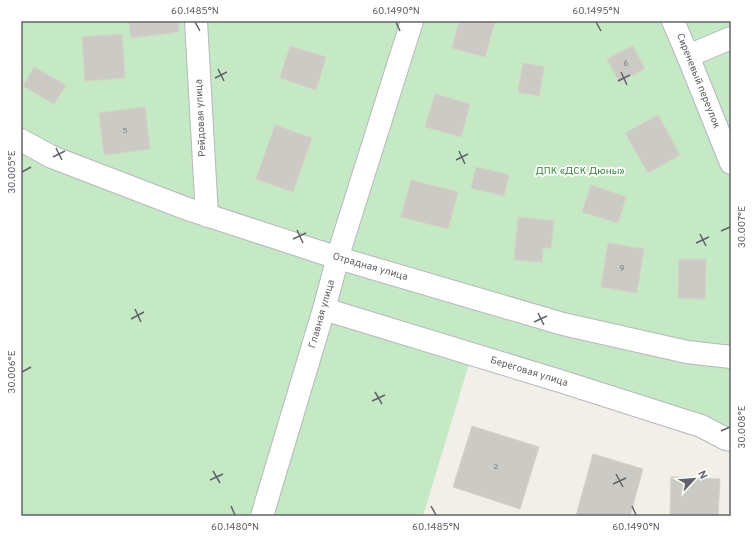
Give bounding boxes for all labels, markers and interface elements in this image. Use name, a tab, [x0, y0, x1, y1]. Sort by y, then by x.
text: 60.1485°N	[171, 5, 219, 18]
text: 60.1490°N	[372, 5, 420, 18]
text: 60.1495°N	[572, 5, 620, 18]
street label: Сиреневый переулок	[673, 31, 723, 131]
house number: 6	[624, 59, 629, 69]
street label: Рейдовая улица	[192, 79, 210, 157]
house number: 5	[123, 126, 128, 136]
text: 30.005°E	[6, 150, 19, 194]
park label: ДПК «ДСК Дюны»	[535, 165, 625, 178]
text: 30.007°E	[736, 206, 749, 248]
street label: Отрадная улица	[331, 250, 409, 284]
house number: 9	[620, 263, 625, 273]
street label: Главная улица	[306, 278, 338, 350]
text: 30.006°E	[6, 350, 19, 394]
street label: Береговая улица	[488, 354, 570, 390]
text: 30.008°E	[736, 405, 749, 449]
north arrow	[674, 459, 714, 499]
house number: 2	[494, 462, 499, 472]
text: N	[694, 468, 710, 482]
text: 60.1480°N	[211, 521, 259, 534]
text: 60.1485°N	[412, 521, 460, 534]
text: 60.1490°N	[612, 521, 660, 534]

